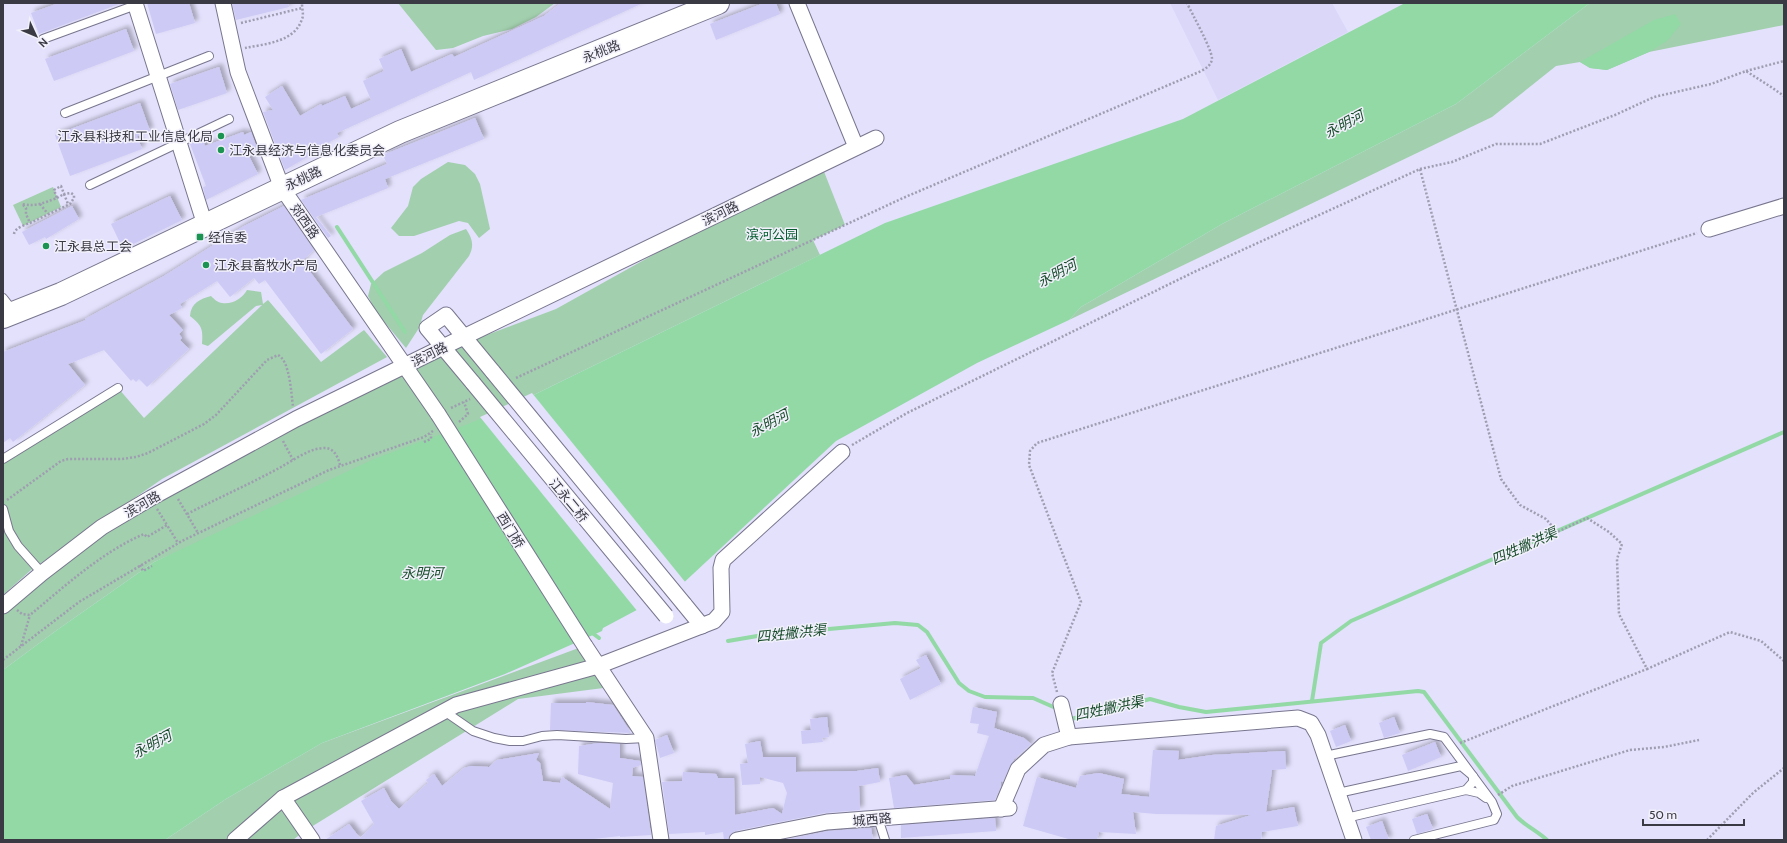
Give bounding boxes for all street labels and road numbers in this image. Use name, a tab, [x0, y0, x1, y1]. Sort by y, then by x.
street label: 永桃路	[580, 36, 622, 66]
street label: 永桃路	[282, 163, 324, 193]
street label: 滨河路	[699, 197, 741, 229]
street label: 郊西路	[287, 200, 323, 242]
street label: 滨河路	[408, 338, 450, 370]
street label: 江永二桥	[546, 475, 592, 525]
street label: 滨河路	[121, 487, 163, 521]
street label: 西门桥	[494, 509, 528, 551]
street label: 城西路	[852, 809, 892, 829]

